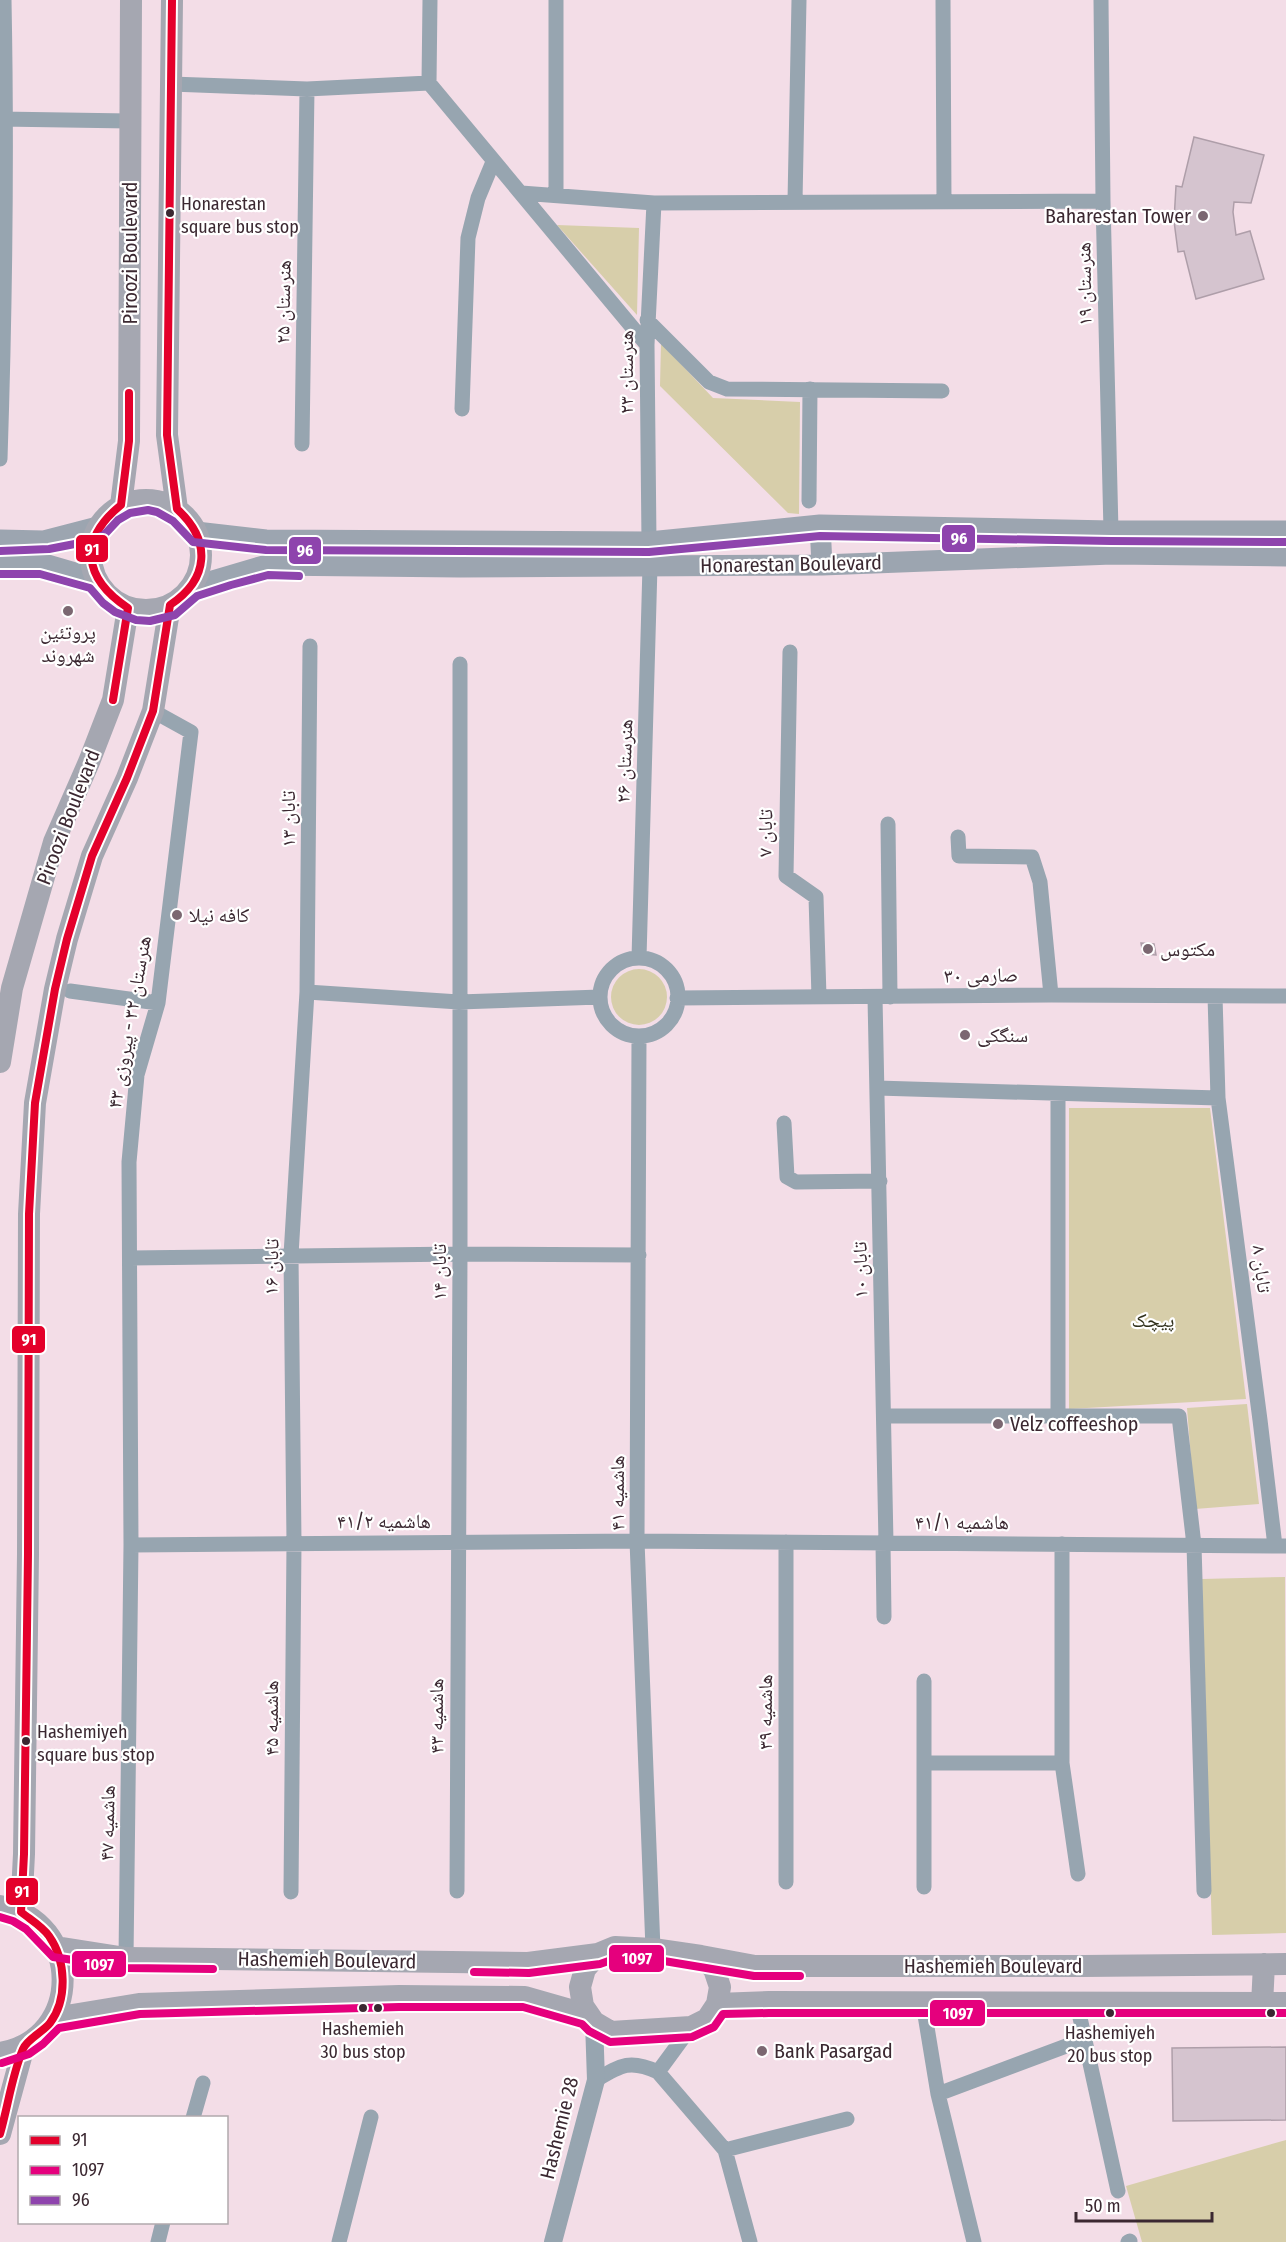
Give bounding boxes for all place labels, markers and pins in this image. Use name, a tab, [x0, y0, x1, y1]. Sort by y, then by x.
place label: Honarestan square bus stop	[181, 193, 299, 238]
place label: Baharestan Tower	[1045, 204, 1191, 228]
marker: Honarestan square bus stop	[164, 207, 176, 219]
marker: Baharestan Tower	[1196, 209, 1210, 223]
marker: پروتئین شهروند	[61, 604, 75, 618]
place label: پروتئین شهروند	[40, 620, 96, 667]
place label: کافه نیلا	[189, 903, 249, 927]
marker: کافه نیلا	[170, 908, 184, 922]
place label: مکتوس	[1160, 937, 1215, 961]
marker: مکتوس	[1141, 942, 1155, 956]
place label: سنگکی	[977, 1023, 1028, 1047]
marker: سنگکی	[958, 1028, 972, 1042]
place label: Velz coffeeshop	[1010, 1412, 1138, 1436]
marker: Velz coffeeshop	[991, 1417, 1005, 1431]
place label: Hashemiyeh square bus stop	[37, 1721, 155, 1766]
marker: Hashemiyeh square bus stop	[20, 1735, 32, 1747]
marker: Hashemieh 30 bus stop	[357, 2002, 369, 2014]
unlabelled marker	[372, 2002, 384, 2014]
marker: Hashemiyeh 20 bus stop	[1104, 2007, 1116, 2019]
unlabelled marker	[1265, 2007, 1277, 2019]
place label: Hashemieh 30 bus stop	[321, 2018, 405, 2063]
place label: Hashemiyeh 20 bus stop	[1065, 2022, 1155, 2067]
place label: Bank Pasargad	[774, 2039, 893, 2063]
marker: Bank Pasargad	[755, 2044, 769, 2058]

